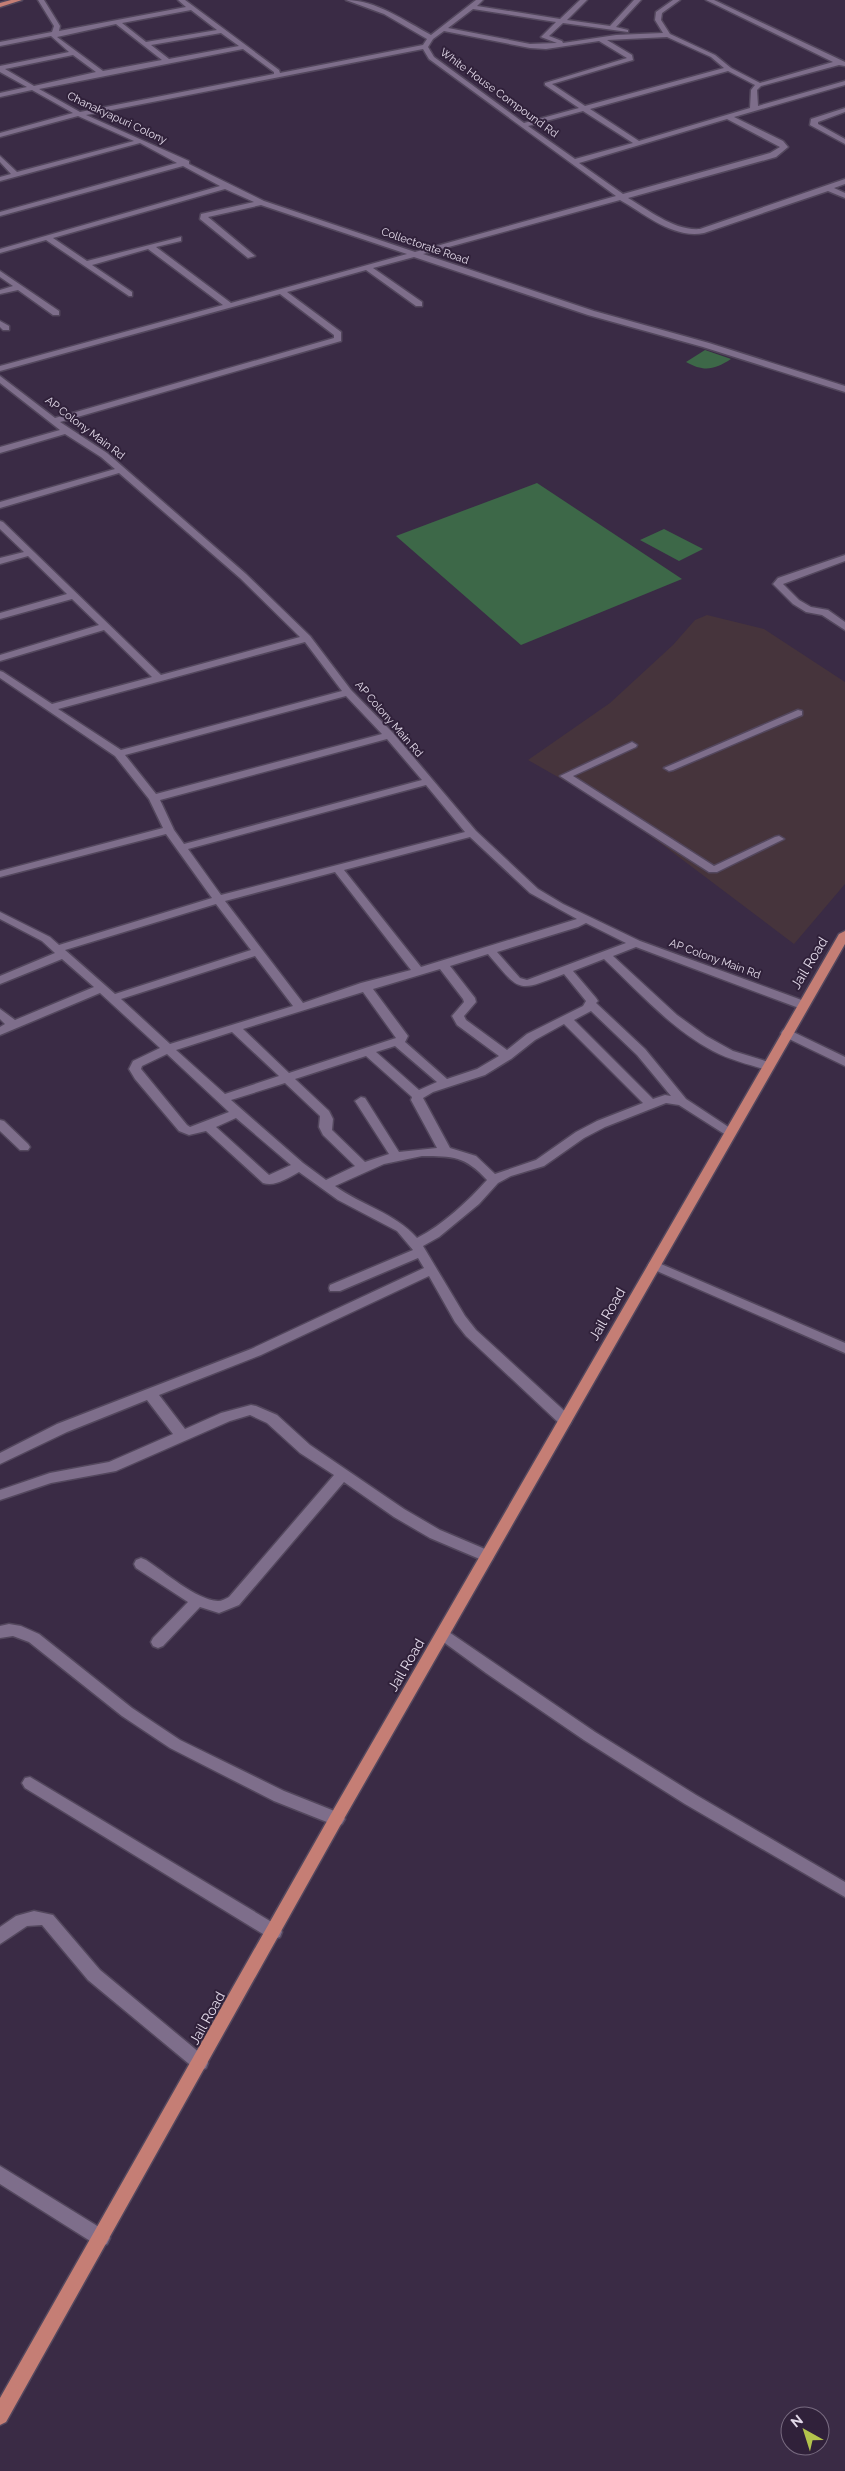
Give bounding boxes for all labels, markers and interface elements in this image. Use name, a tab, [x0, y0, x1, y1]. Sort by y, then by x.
street label: White House Compound Rd	[437, 46, 561, 140]
street label: Chanakyapuri Colony	[65, 89, 169, 147]
street label: Collectorate Road	[380, 225, 471, 267]
street label: AP Colony Main Rd	[43, 394, 127, 462]
street label: AP Colony Main Rd	[353, 678, 426, 760]
street label: Jail Road	[787, 934, 831, 992]
street label: AP Colony Main Rd	[668, 936, 763, 982]
street label: Jail Road	[586, 1285, 628, 1343]
street label: Jail Road	[385, 1636, 427, 1694]
street label: Jail Road	[186, 1989, 228, 2047]
north arrow	[780, 2406, 830, 2456]
text: N	[788, 2411, 806, 2430]

